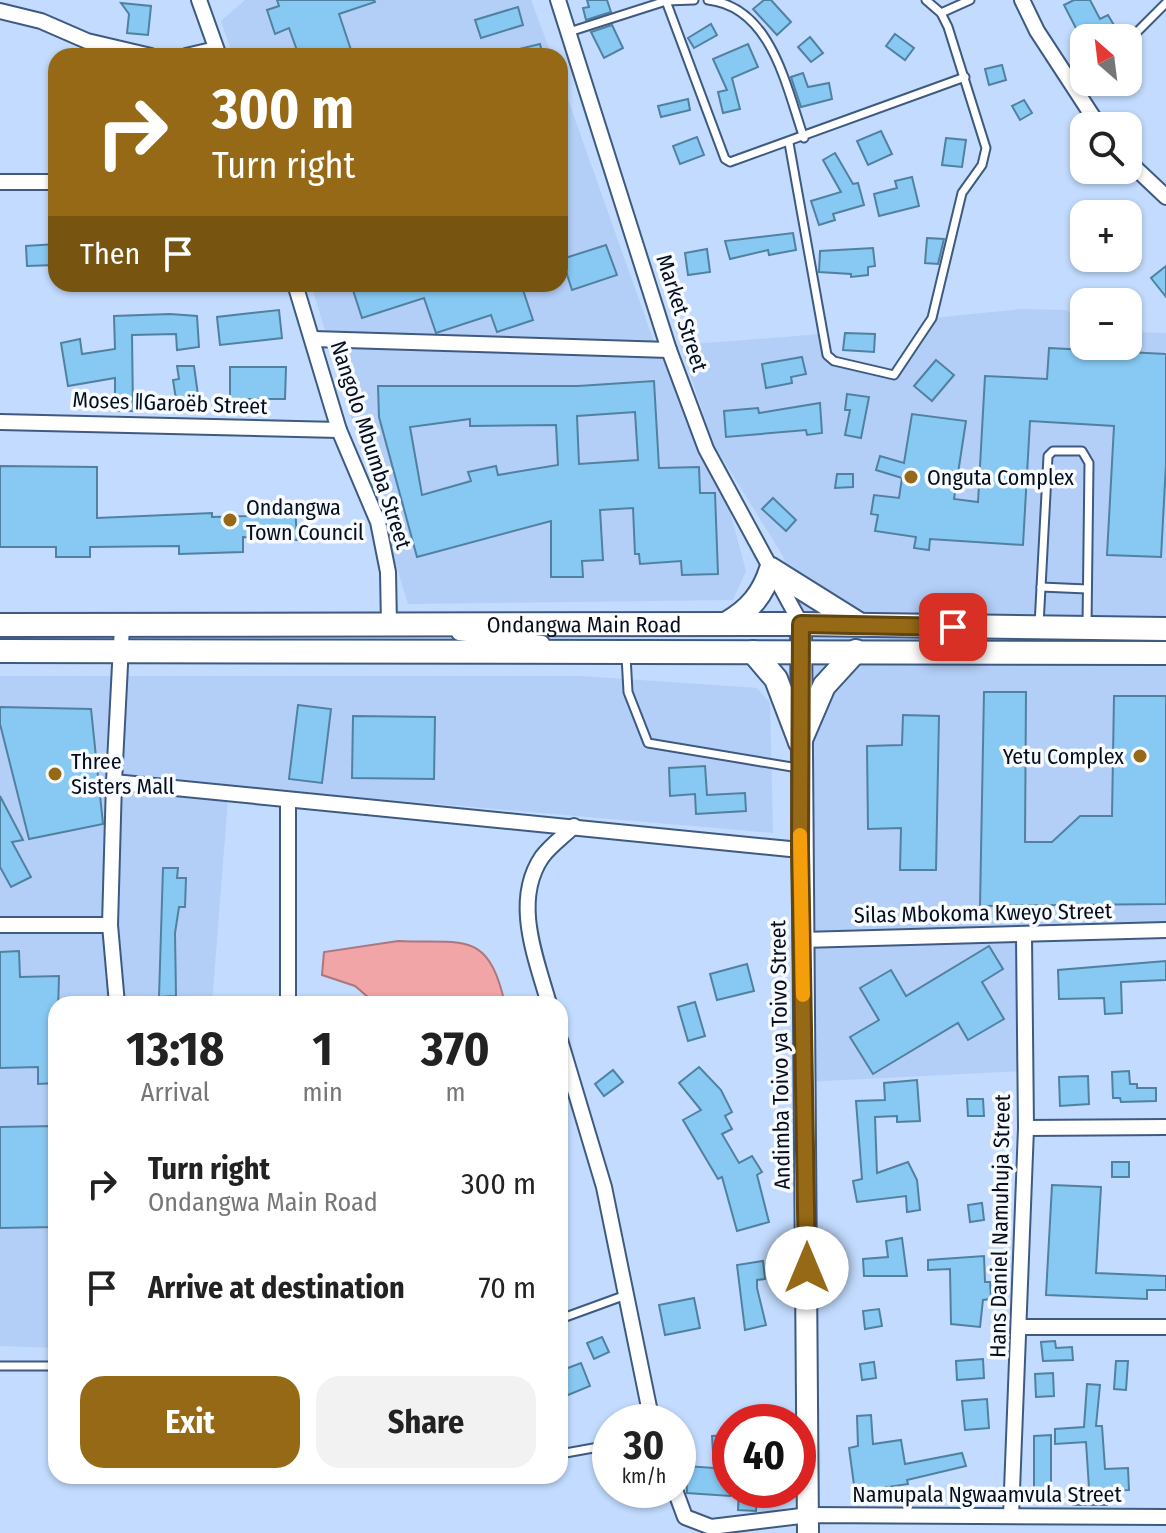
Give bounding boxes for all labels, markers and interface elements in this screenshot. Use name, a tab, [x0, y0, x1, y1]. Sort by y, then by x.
north arrow	[1070, 24, 1142, 96]
map controls	[1070, 24, 1142, 360]
text: 300 m	[212, 76, 354, 143]
icon: right	[80, 80, 184, 184]
button: search	[1070, 112, 1142, 184]
text: Turn right	[212, 144, 355, 188]
button: +	[1070, 200, 1142, 272]
icon: arrive	[156, 232, 200, 276]
text: Then	[80, 236, 140, 272]
street label: Market Street	[650, 251, 714, 376]
button: −	[1070, 288, 1142, 360]
street label: Nangolo Mbumba Street	[325, 338, 418, 553]
street label: Moses ǁGaroëb Street	[72, 386, 269, 420]
place label: Onguta Complex	[927, 464, 1074, 491]
marker: Onguta Complex	[902, 468, 920, 486]
place label: Ondangwa Town Council	[246, 494, 364, 546]
marker: Ondangwa Town Council	[221, 511, 239, 529]
pin	[919, 593, 987, 661]
icon: arrive	[931, 605, 975, 649]
street label: Ondangwa Main Road	[487, 611, 681, 638]
place label: Yetu Complex	[1003, 743, 1124, 770]
marker: Yetu Complex	[1131, 747, 1149, 765]
place label: Three Sisters Mall	[71, 748, 175, 800]
marker: Three Sisters Mall	[46, 765, 64, 783]
street label: Silas Mbokoma Kweyo Street	[854, 897, 1113, 929]
street label: Andimba Toivo ya Toivo Street	[764, 919, 796, 1190]
text: 13:18	[126, 1020, 224, 1078]
text: 1	[313, 1020, 333, 1078]
text: 370	[421, 1020, 490, 1078]
text: Arrival	[141, 1077, 210, 1108]
text: min	[303, 1077, 343, 1108]
text: m	[445, 1077, 465, 1108]
street label: Hans Daniel Namuhuja Street	[984, 1093, 1016, 1358]
text: Turn right	[148, 1151, 270, 1187]
icon: right	[80, 1162, 124, 1206]
text: 300 m	[461, 1166, 536, 1202]
text: Ondangwa Main Road	[148, 1187, 378, 1218]
position arrow	[765, 1226, 849, 1310]
icon: arrive	[80, 1266, 124, 1310]
text: Arrive at destination	[148, 1270, 405, 1306]
text: 70 m	[478, 1270, 536, 1306]
button: Exit	[80, 1376, 300, 1468]
button: Share	[316, 1376, 536, 1468]
speed limit sign: 40	[712, 1404, 816, 1508]
text: 30	[624, 1422, 664, 1470]
text: km/h	[622, 1464, 666, 1488]
street label: Namupala Ngwaamvula Street	[852, 1481, 1122, 1508]

